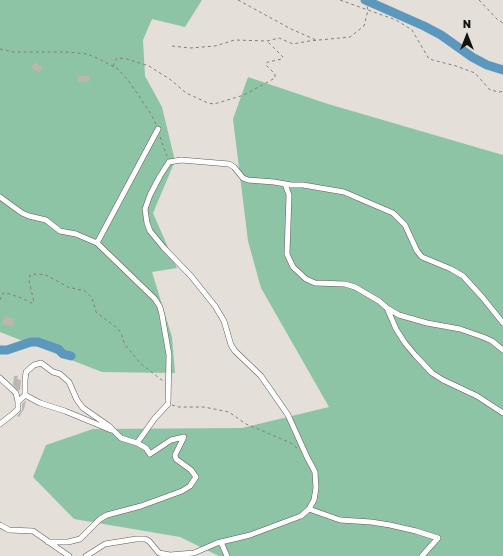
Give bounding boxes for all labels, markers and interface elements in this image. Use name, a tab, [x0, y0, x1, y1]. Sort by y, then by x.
north arrow	[447, 16, 487, 56]
text: N	[463, 17, 471, 30]

